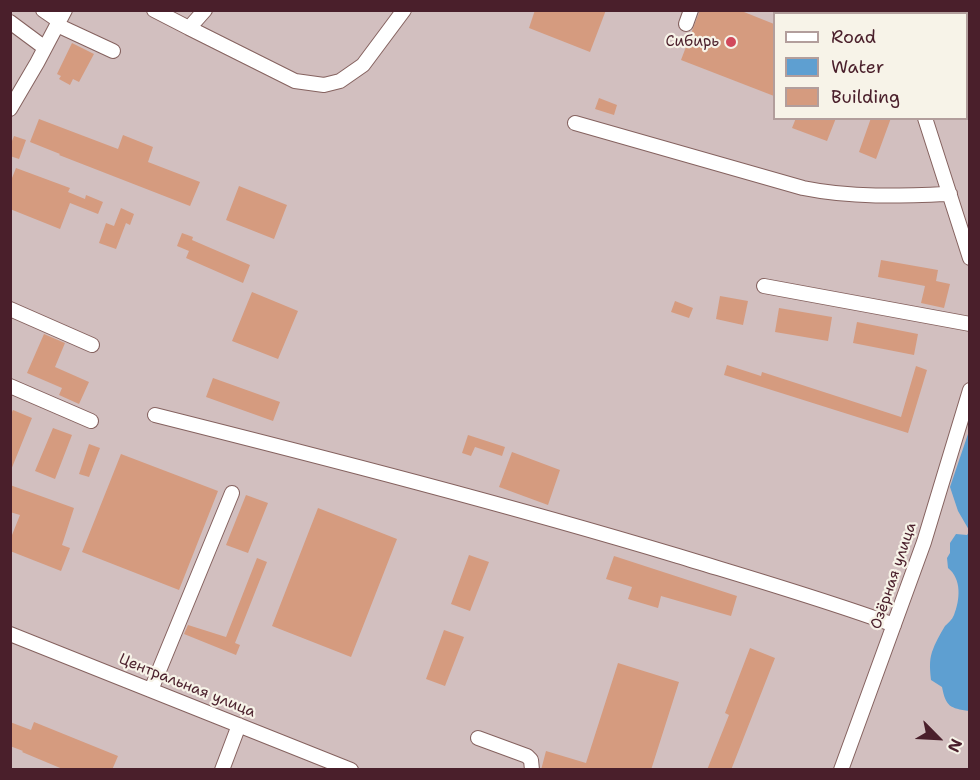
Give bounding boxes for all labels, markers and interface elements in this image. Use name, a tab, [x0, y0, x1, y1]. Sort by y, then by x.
legend	[773, 12, 968, 120]
text: Road	[831, 25, 876, 49]
place label: Сибирь	[666, 33, 719, 51]
marker: Сибирь	[724, 35, 738, 49]
text: Water	[831, 55, 884, 79]
text: Building	[831, 85, 900, 109]
street label: Озёрная улица	[867, 520, 921, 632]
street label: Центральная улица	[116, 650, 258, 722]
north arrow	[908, 708, 968, 768]
text: N	[943, 735, 967, 756]

